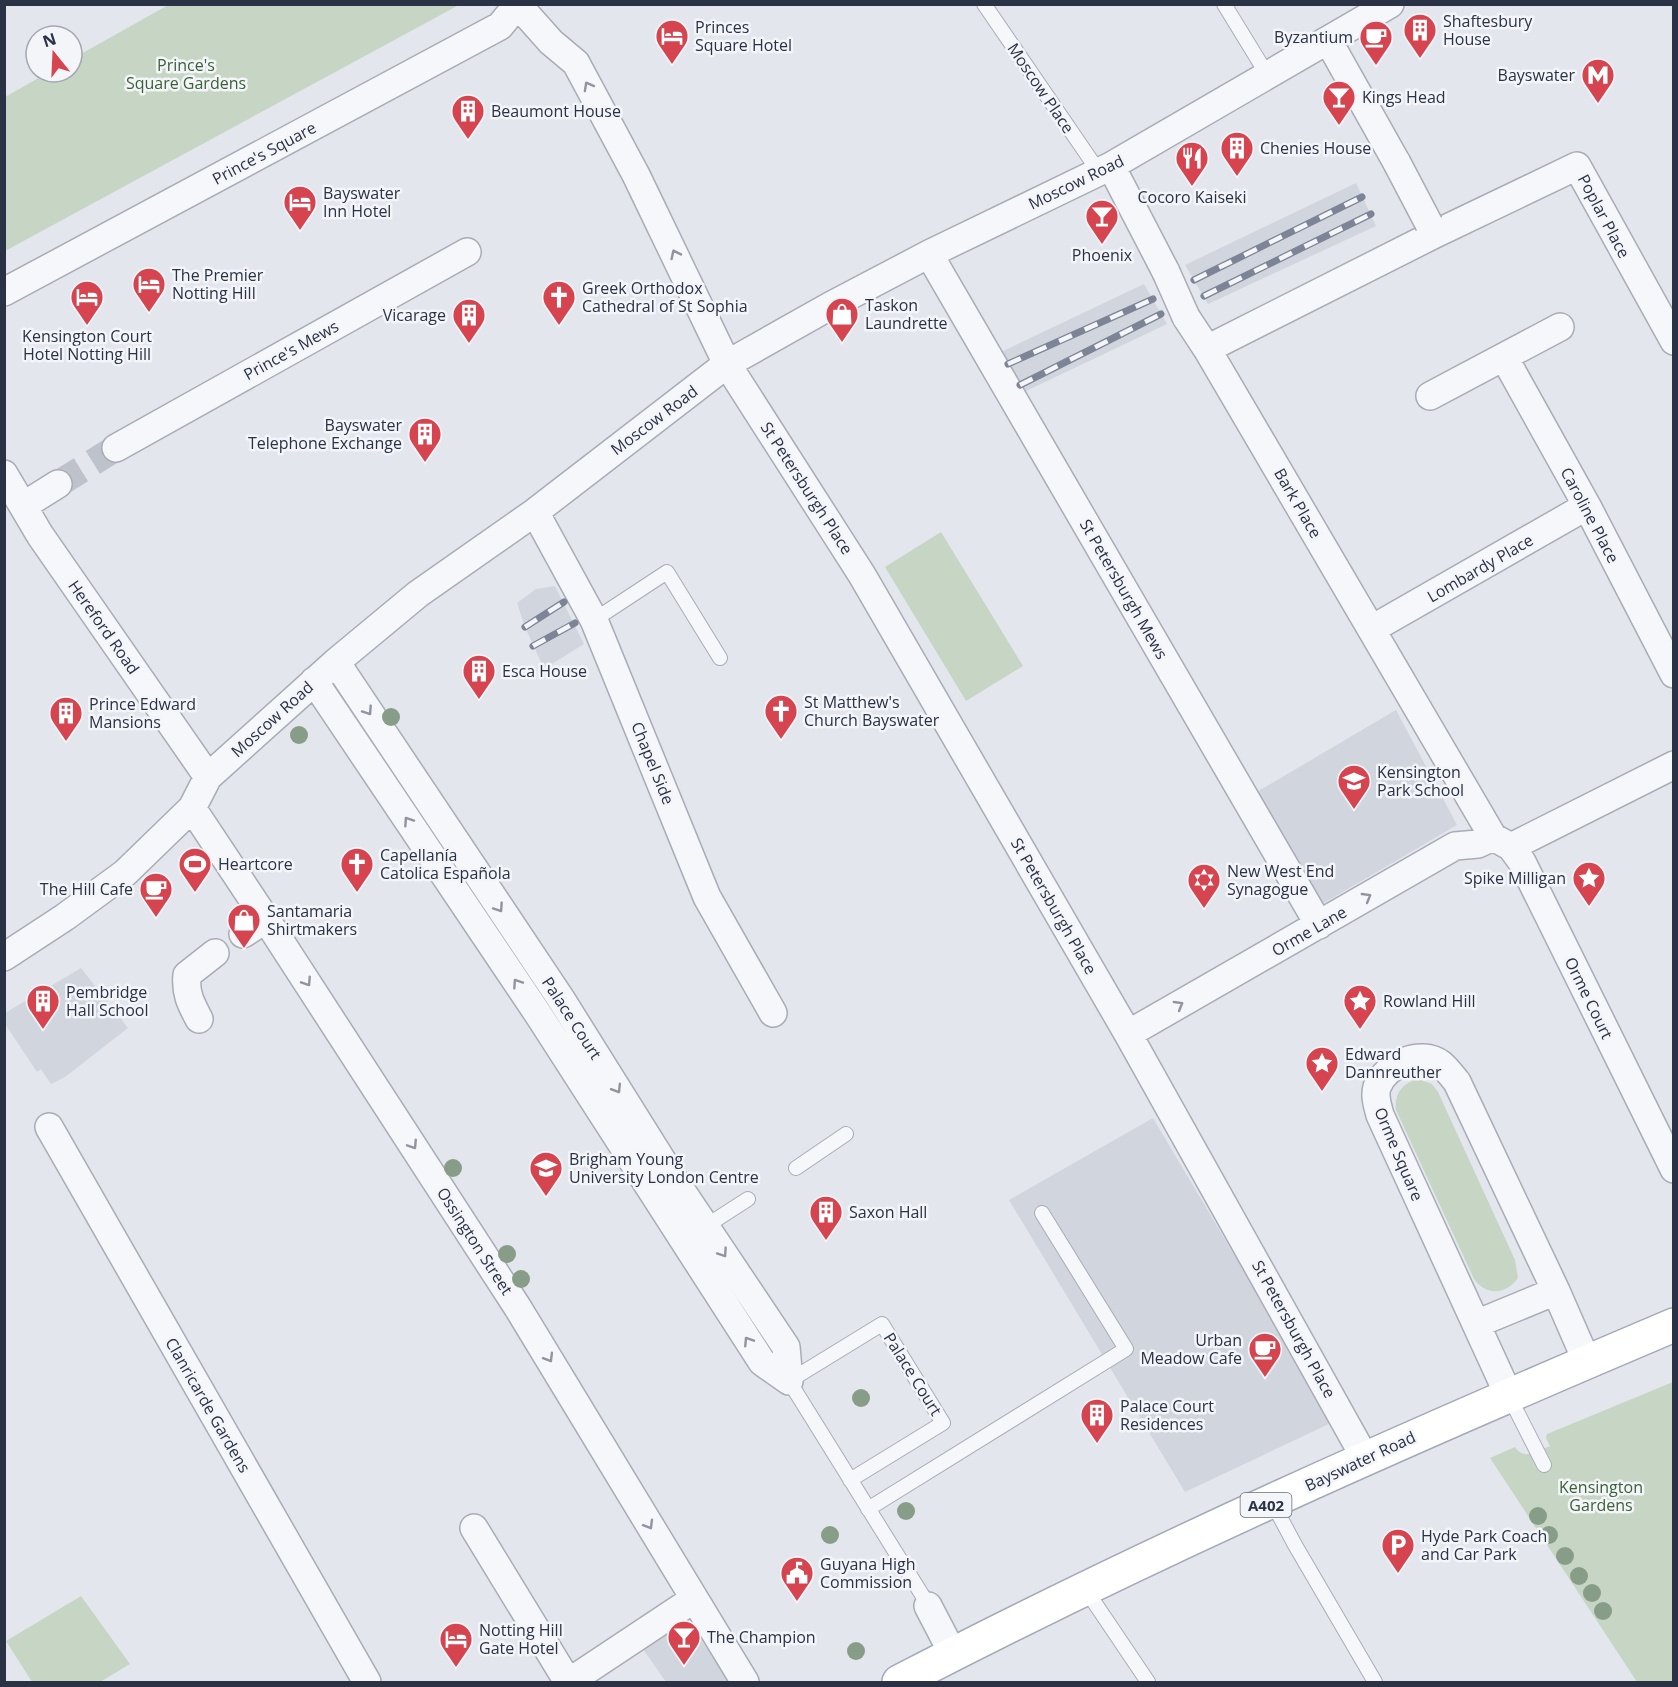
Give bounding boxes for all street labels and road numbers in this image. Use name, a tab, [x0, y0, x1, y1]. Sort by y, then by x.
street label: Moscow Place	[1003, 38, 1079, 138]
street label: Prince's Square	[208, 116, 320, 190]
street label: Moscow Road	[1025, 149, 1127, 215]
street label: Poplar Place	[1573, 170, 1635, 262]
street label: Prince's Mews	[240, 315, 342, 385]
street label: Moscow Road	[606, 380, 702, 460]
street label: St Petersburgh Place	[756, 417, 858, 559]
street label: Caroline Place	[1556, 463, 1624, 567]
street label: Bark Place	[1269, 464, 1327, 542]
street label: St Petersburgh Mews	[1075, 515, 1173, 663]
street label: Lombardy Place	[1423, 529, 1537, 607]
street label: Hereford Road	[63, 576, 145, 678]
street label: Moscow Road	[226, 676, 318, 762]
street label: Chapel Side	[626, 718, 680, 808]
street label: St Petersburgh Place	[1006, 834, 1102, 978]
street label: Orme Lane	[1268, 901, 1350, 961]
street label: Orme Court	[1560, 953, 1618, 1043]
street label: Palace Court	[537, 973, 607, 1064]
street label: Orme Square	[1369, 1104, 1429, 1204]
street label: Ossington Street	[432, 1183, 518, 1299]
street label: St Petersburgh Place	[1247, 1256, 1341, 1402]
street label: Palace Court	[879, 1328, 947, 1420]
street label: Clanricarde Gardens	[160, 1333, 256, 1477]
street label: Bayswater Road	[1301, 1426, 1419, 1496]
road number: A402	[1240, 1493, 1292, 1517]

